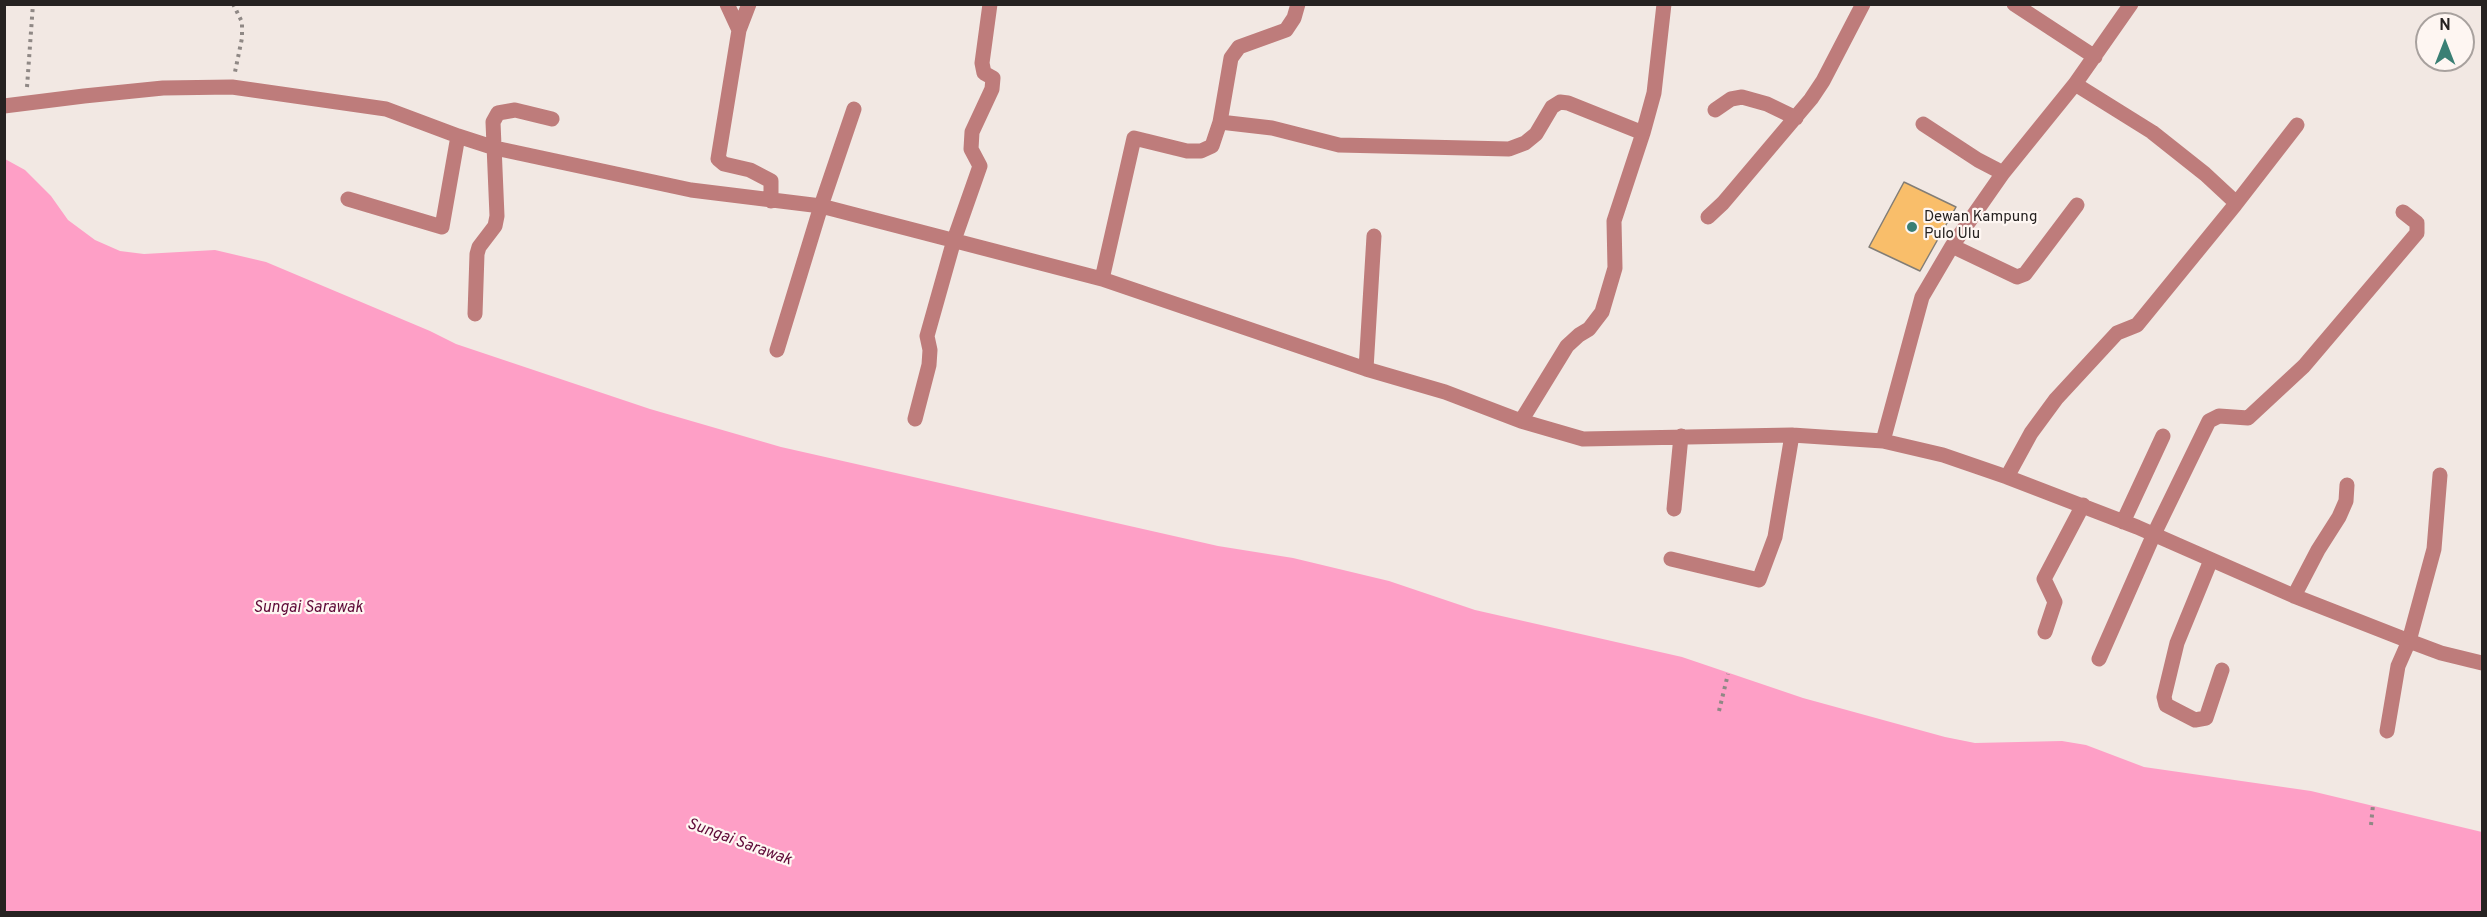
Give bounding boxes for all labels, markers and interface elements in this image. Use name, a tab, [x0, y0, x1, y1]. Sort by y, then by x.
north arrow	[2415, 12, 2475, 72]
text: N	[2439, 16, 2451, 36]
place label: Dewan Kampung Pulo Ulu	[1924, 209, 2037, 244]
marker: Dewan Kampung Pulo Ulu	[1905, 220, 1919, 234]
water label: Sungai Sarawak	[253, 599, 363, 619]
water label: Sungai Sarawak	[684, 815, 794, 871]

